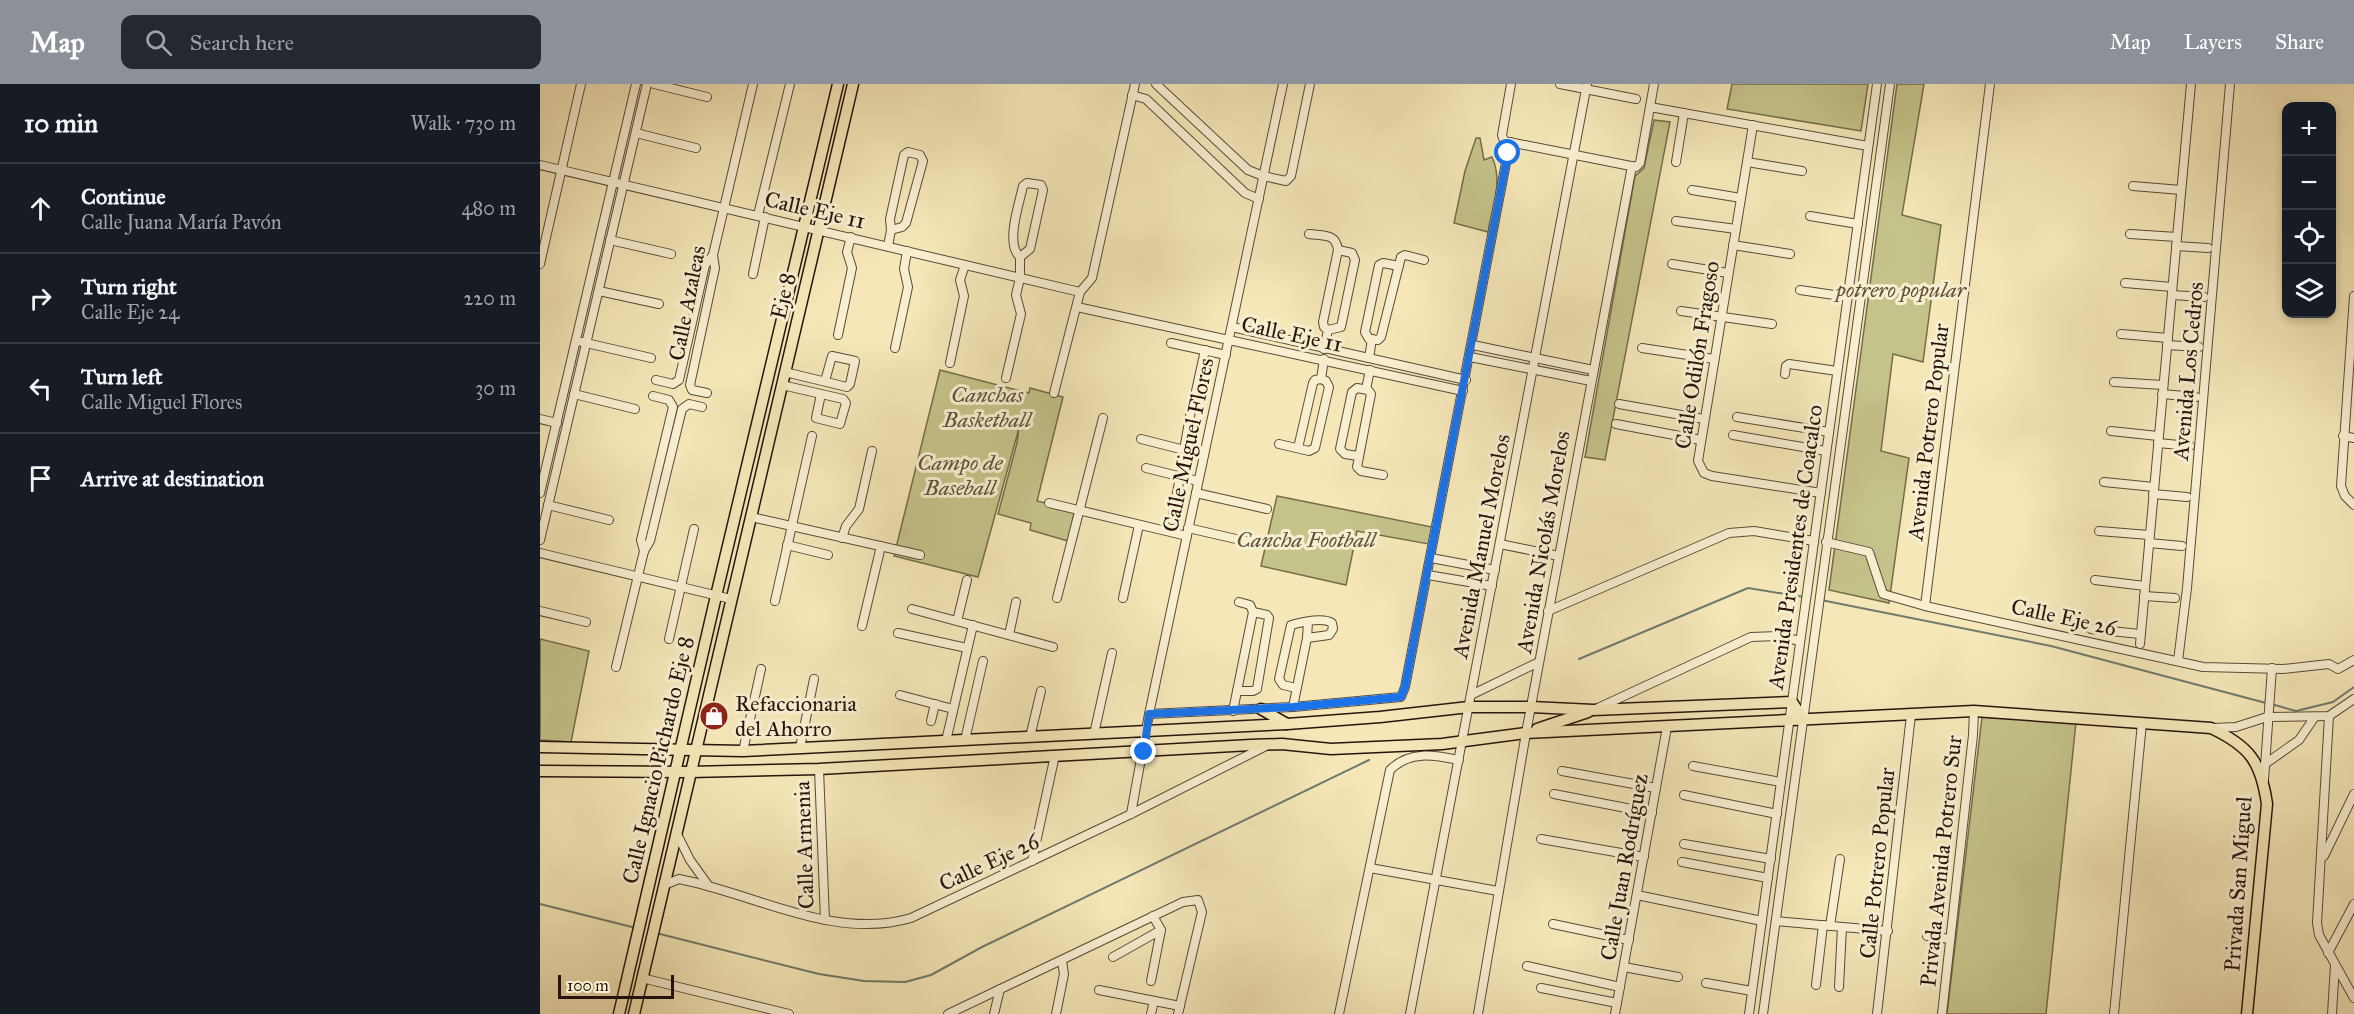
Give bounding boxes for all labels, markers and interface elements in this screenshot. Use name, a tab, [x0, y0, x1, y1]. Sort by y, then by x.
search box	[121, 15, 541, 69]
text: Map	[30, 25, 85, 60]
icon: search	[142, 26, 175, 59]
text: Search here	[190, 29, 294, 56]
text: Map	[2110, 29, 2151, 55]
text: Layers	[2184, 29, 2242, 55]
text: Share	[2275, 29, 2324, 55]
map controls	[2282, 102, 2336, 318]
button: +	[2282, 102, 2336, 156]
text: 10 min	[24, 107, 98, 139]
text: Walk · 730 m	[410, 111, 516, 135]
route start	[1494, 139, 1520, 165]
button: −	[2282, 156, 2336, 210]
text: Continue	[81, 183, 166, 210]
street label: Calle Eje 11	[762, 185, 868, 235]
icon: ahead	[24, 192, 57, 225]
text: 480 m	[461, 196, 516, 220]
text: Calle Juana María Pavón	[81, 210, 281, 234]
button: locate	[2282, 210, 2336, 264]
street label: Calle Azaleas	[663, 243, 711, 363]
street label: Calle Odilón Fragoso	[1669, 259, 1725, 451]
button: layers	[2282, 264, 2336, 318]
street label: Eje 8	[765, 270, 801, 322]
text: Turn right	[81, 273, 177, 300]
park label: potrero popular	[1833, 276, 1968, 303]
street label: Avenida Los Cedros	[2167, 281, 2209, 462]
icon: right	[24, 282, 57, 315]
text: 220 m	[464, 286, 516, 310]
text: Calle Eje 24	[81, 300, 179, 324]
street label: Calle Eje 11	[1239, 310, 1345, 358]
street label: Avenida Potrero Popular	[1901, 321, 1955, 543]
street label: Calle Miguel Flores	[1156, 355, 1220, 535]
text: Turn left	[81, 363, 163, 390]
icon: left	[24, 372, 57, 405]
text: 30 m	[475, 376, 516, 400]
park label: Canchas Basketball	[942, 381, 1033, 433]
text: Calle Miguel Flores	[81, 390, 242, 414]
street label: Avenida Presidentes de Coacalco	[1762, 403, 1828, 692]
street label: Avenida Nicolás Morelos	[1510, 429, 1576, 656]
street label: Avenida Manuel Morelos	[1446, 432, 1516, 661]
park label: Campo de Baseball	[917, 449, 1004, 501]
icon: arrive	[24, 462, 57, 495]
text: Arrive at destination	[81, 465, 264, 492]
park label: Cancha Football	[1236, 526, 1378, 553]
street label: Calle Eje 26	[2009, 593, 2120, 641]
street label: Calle Ignacio Pichardo Eje 8	[616, 634, 700, 886]
place label: Refaccionaria del Ahorro	[735, 690, 857, 742]
shop icon: Refaccionaria del Ahorro	[698, 700, 730, 732]
street label: Privada Avenida Potrero Sur	[1914, 733, 1968, 988]
route end	[1130, 738, 1156, 764]
street label: Calle Potrero Popular	[1854, 765, 1901, 960]
street label: Calle Juan Rodríguez	[1594, 771, 1654, 963]
street label: Calle Armenia	[788, 780, 820, 909]
street label: Privada San Miguel	[2218, 795, 2258, 973]
street label: Calle Eje 26	[935, 827, 1044, 897]
scale bar	[558, 972, 674, 1000]
text: 100 m	[567, 976, 609, 995]

